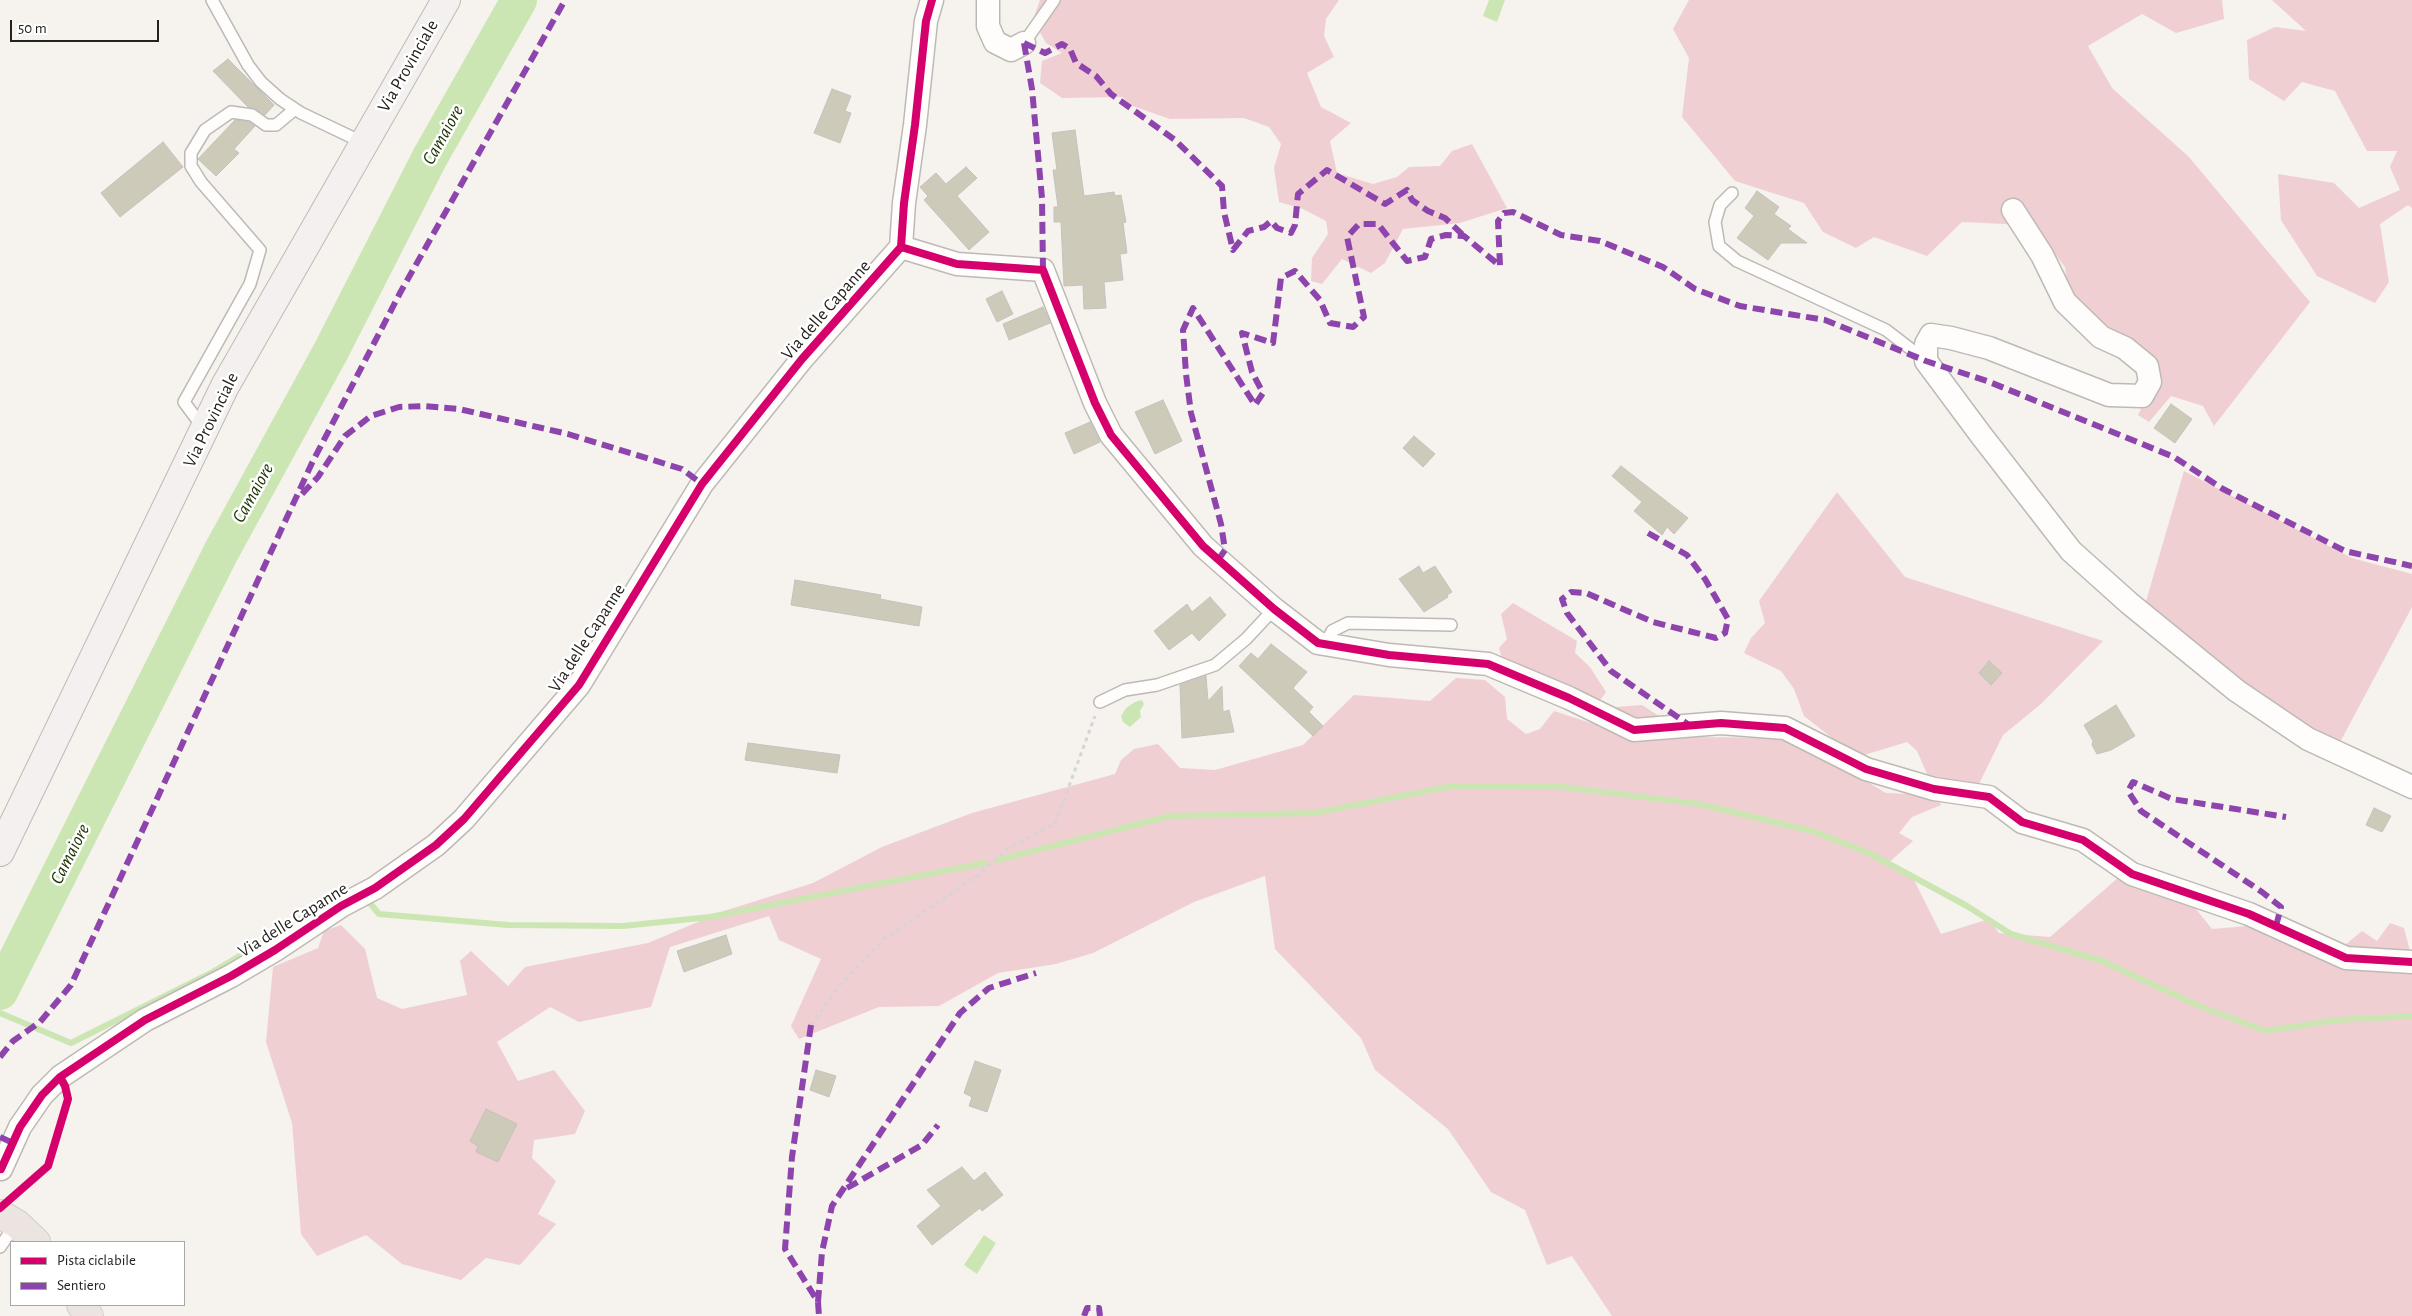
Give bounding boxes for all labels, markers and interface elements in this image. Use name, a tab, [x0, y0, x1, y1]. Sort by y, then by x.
scale bar	[12, 10, 161, 42]
street label: Via Provinciale	[373, 16, 443, 116]
text: 50 m	[18, 21, 47, 36]
water label: Camaiore	[417, 101, 469, 169]
street label: Via delle Capanne	[777, 256, 875, 364]
street label: Via Provinciale	[179, 369, 243, 471]
water label: Camaiore	[227, 459, 279, 527]
street label: Via delle Capanne	[544, 580, 630, 696]
water label: Camaiore	[45, 820, 95, 888]
street label: Via delle Capanne	[234, 878, 352, 962]
legend	[10, 1241, 185, 1306]
text: Pista ciclabile	[57, 1253, 136, 1268]
text: Sentiero	[57, 1278, 106, 1293]

